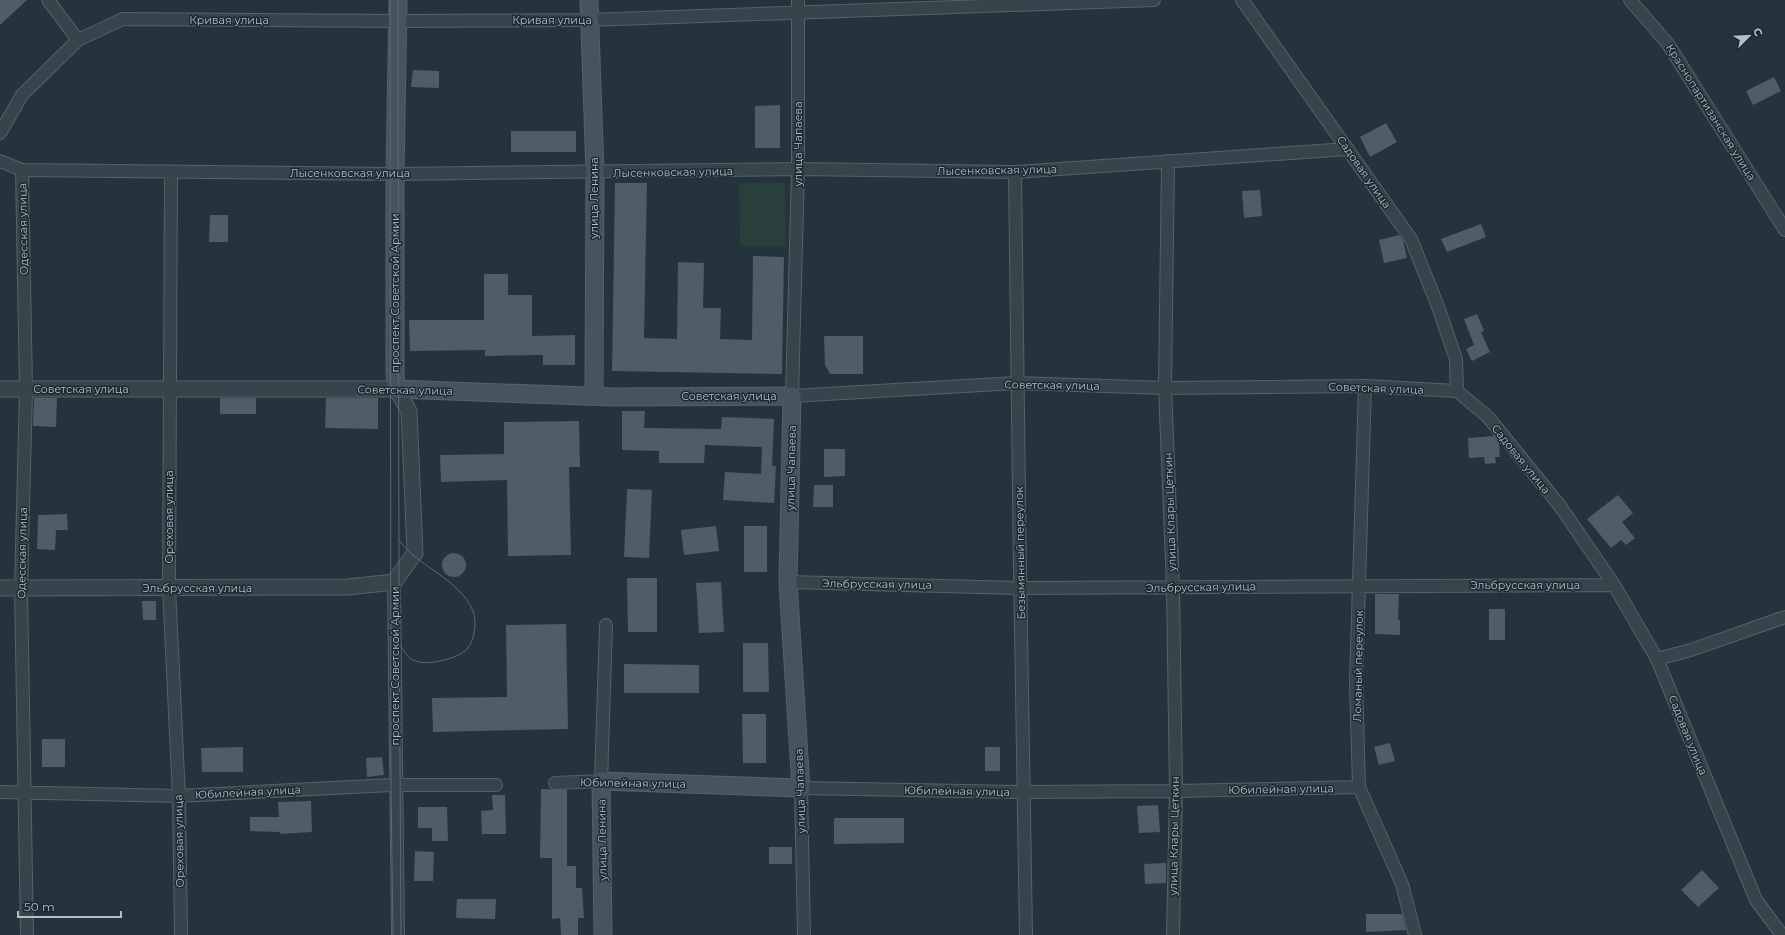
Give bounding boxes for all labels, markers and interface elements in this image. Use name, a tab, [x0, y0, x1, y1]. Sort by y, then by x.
street label: Кривая улица	[189, 13, 269, 27]
street label: Кривая улица	[512, 13, 592, 27]
north arrow	[1729, 16, 1769, 56]
text: С	[1750, 25, 1766, 38]
street label: Краснопартизанская улица	[1663, 41, 1759, 183]
street label: улица Чапаева	[791, 101, 805, 188]
street label: Садовая улица	[1334, 133, 1394, 211]
street label: улица Ленина	[587, 157, 601, 240]
street label: Лысенковская улица	[937, 162, 1057, 178]
street label: Лысенковская улица	[613, 164, 733, 180]
street label: Лысенковская улица	[290, 166, 410, 180]
street label: Одесская улица	[15, 183, 31, 275]
street label: проспект Советской Армии	[388, 214, 402, 372]
street label: Советская улица	[1004, 377, 1100, 393]
street label: Советская улица	[1328, 379, 1424, 397]
street label: Советская улица	[33, 382, 129, 396]
street label: Советская улица	[357, 382, 453, 398]
street label: Советская улица	[681, 389, 777, 403]
street label: Садовая улица	[1489, 421, 1553, 497]
street label: улица Чапаева	[783, 425, 799, 512]
street label: улица Клары Цеткин	[1161, 452, 1179, 573]
street label: Ореховая улица	[162, 470, 176, 564]
street label: Безымянный переулок	[1012, 486, 1028, 620]
street label: Одесская улица	[14, 507, 30, 599]
street label: Эльбрусская улица	[822, 576, 932, 592]
street label: Эльбрусская улица	[1470, 578, 1580, 592]
street label: Эльбрусская улица	[1146, 579, 1256, 595]
street label: Эльбрусская улица	[142, 581, 252, 595]
street label: проспект Советской Армии	[388, 587, 402, 745]
street label: Ломаный переулок	[1350, 609, 1366, 722]
street label: Садовая улица	[1666, 693, 1710, 777]
street label: улица Чапаева	[792, 748, 809, 835]
street label: Юбилейная улица	[580, 775, 686, 791]
street label: улица Клары Цеткин	[1166, 776, 1182, 897]
street label: Юбилейная улица	[1228, 781, 1334, 797]
street label: Юбилейная улица	[195, 782, 301, 802]
street label: Юбилейная улица	[904, 783, 1010, 799]
street label: Ореховая улица	[171, 794, 187, 888]
street label: улица Ленина	[594, 799, 610, 882]
scale bar	[18, 893, 121, 919]
text: 50 m	[24, 899, 55, 914]

